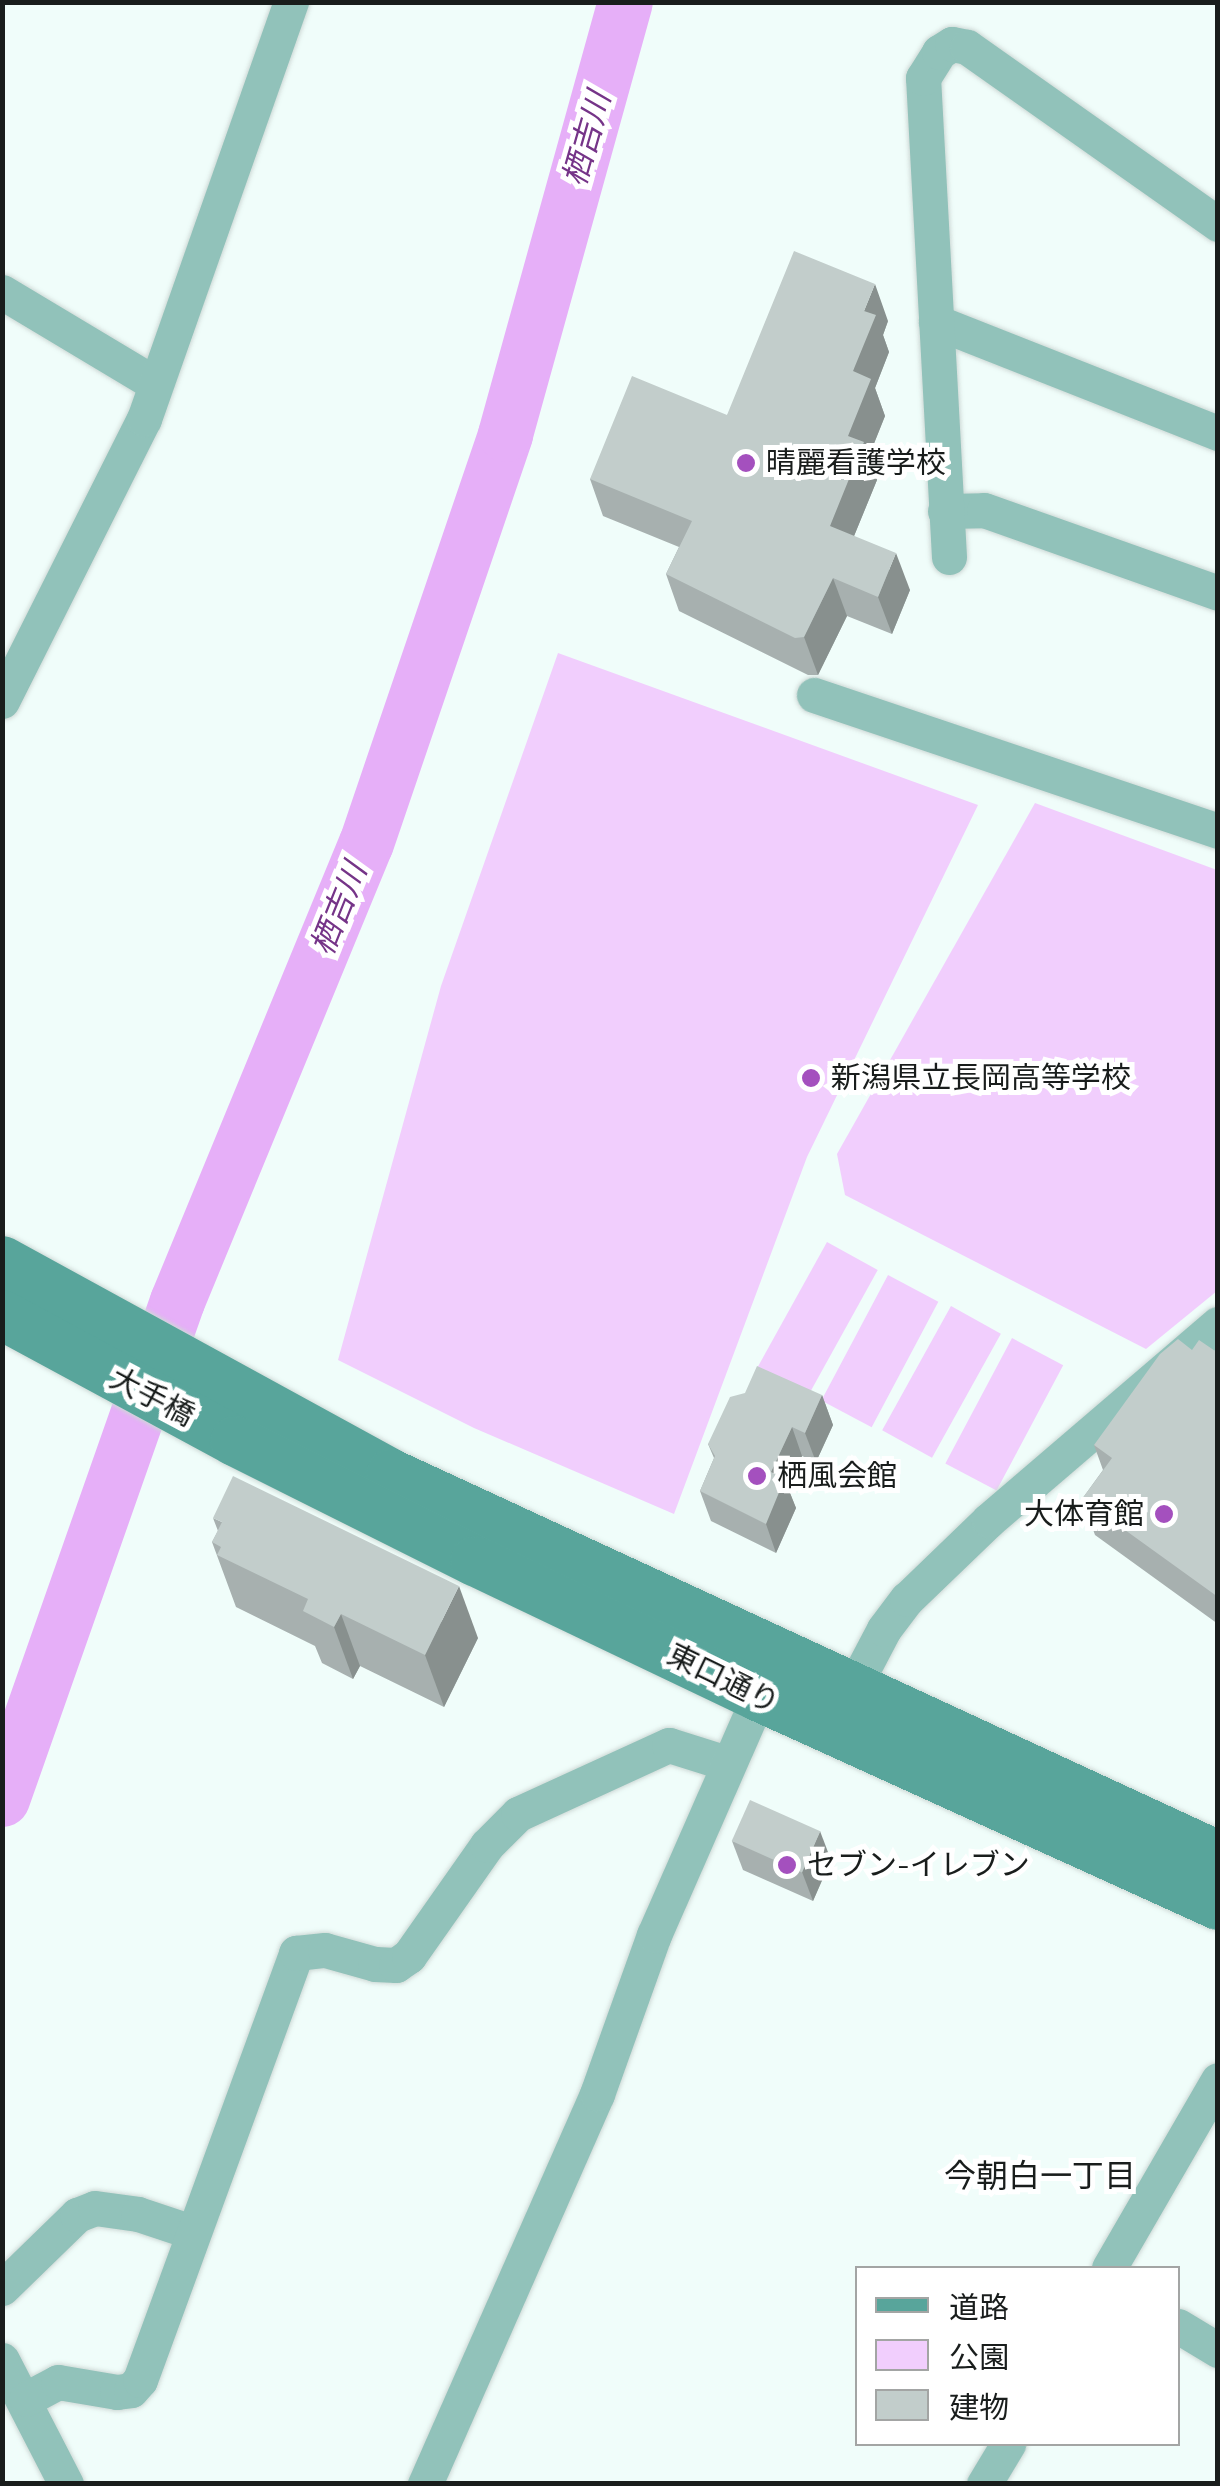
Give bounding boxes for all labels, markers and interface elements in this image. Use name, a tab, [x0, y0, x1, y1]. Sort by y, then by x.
water label: 栖吉川	[555, 88, 619, 190]
place label: 晴麗看護学校	[766, 445, 946, 481]
marker: 晴麗看護学校	[735, 452, 757, 474]
water label: 栖吉川	[303, 857, 375, 961]
place label: 新潟県立長岡高等学校	[831, 1060, 1131, 1096]
marker: 新潟県立長岡高等学校	[800, 1067, 822, 1089]
street label: 大手橋	[104, 1360, 200, 1434]
place label: 栖風会館	[777, 1458, 897, 1494]
marker: 栖風会館	[746, 1465, 768, 1487]
place label: 大体育館	[1024, 1496, 1144, 1532]
marker: 大体育館	[1153, 1503, 1175, 1525]
street label: 東口通り	[661, 1637, 785, 1721]
place label: セブン-イレブン	[807, 1847, 1030, 1883]
marker: セブン-イレブン	[776, 1854, 798, 1876]
district label: 今朝白一丁目	[944, 2157, 1136, 2195]
legend	[855, 2266, 1180, 2446]
text: 道路	[949, 2290, 1009, 2325]
text: 公園	[949, 2340, 1009, 2375]
text: 建物	[949, 2390, 1009, 2425]

